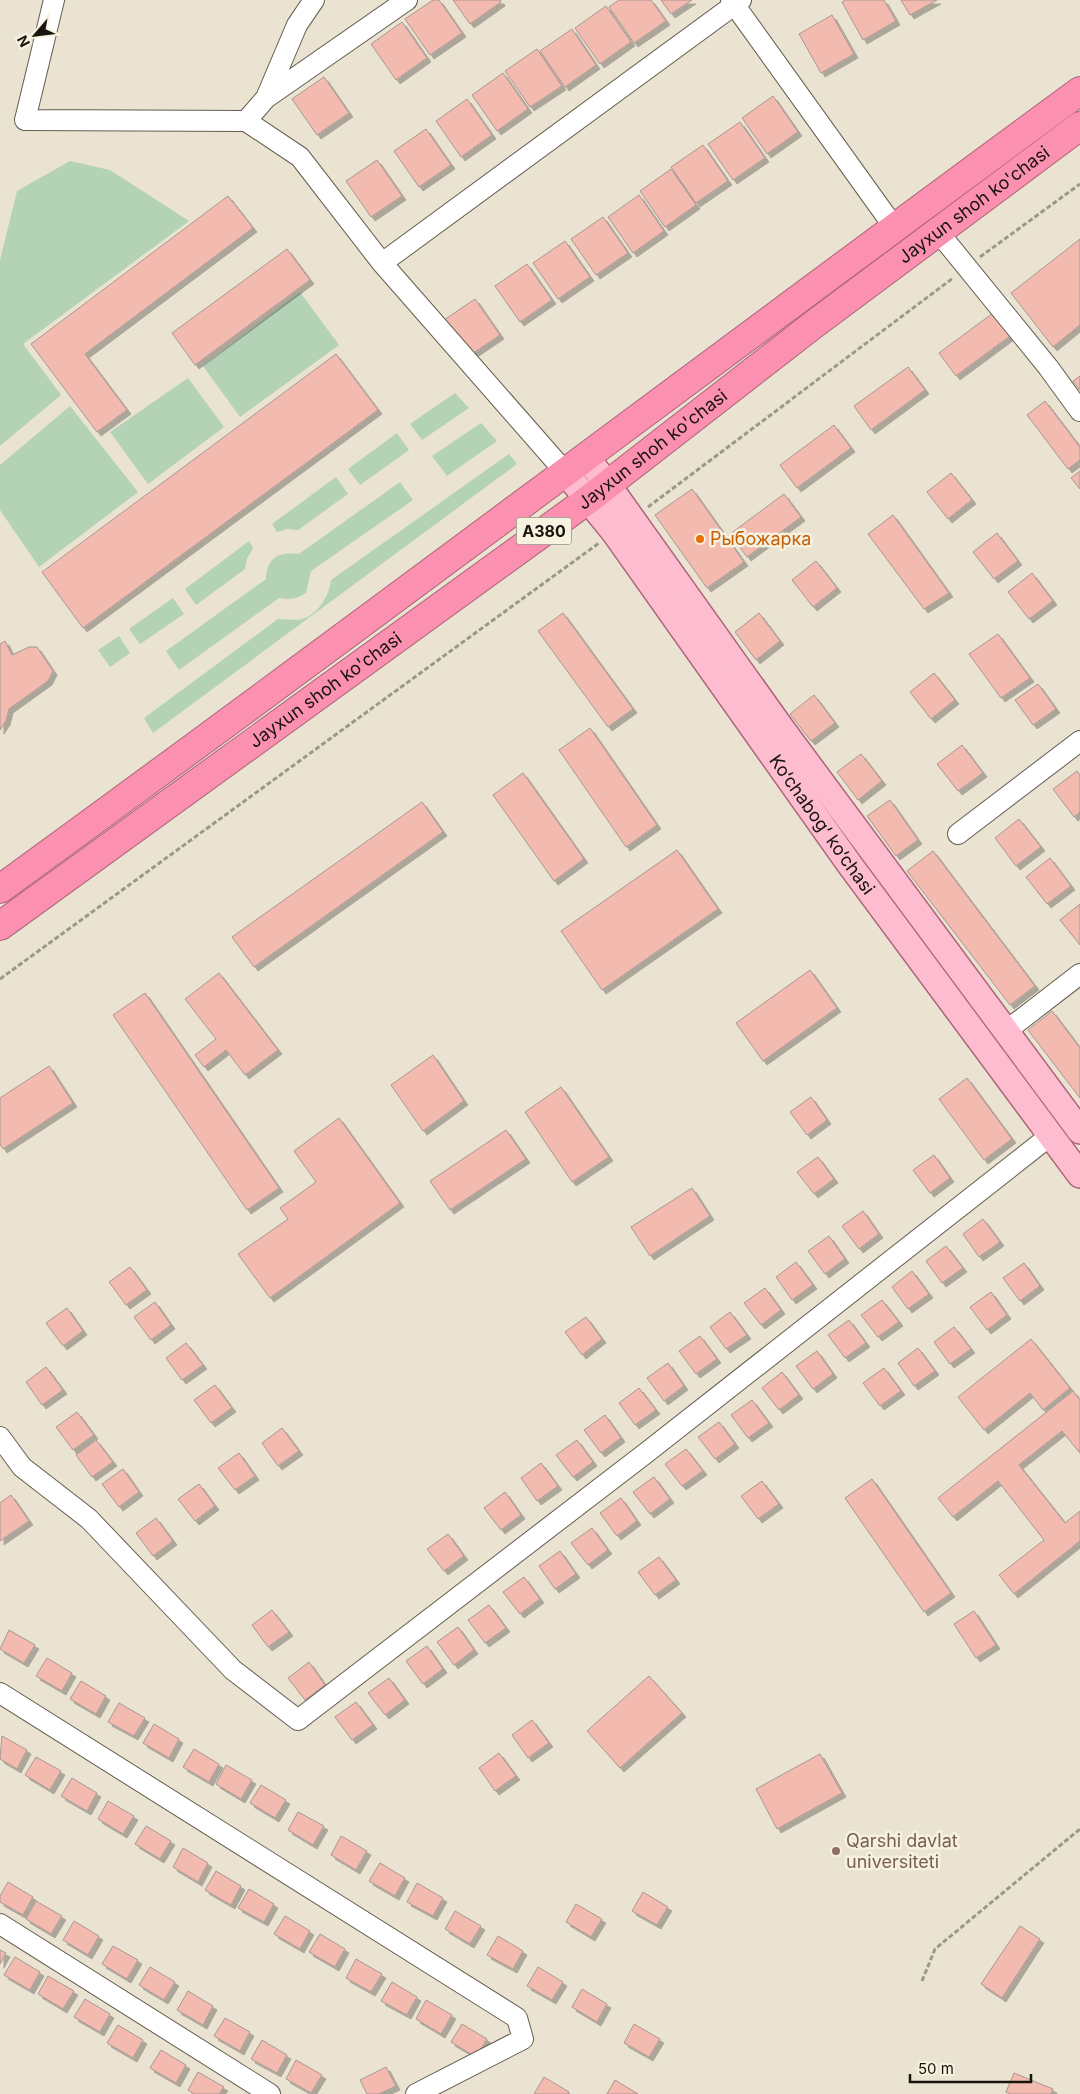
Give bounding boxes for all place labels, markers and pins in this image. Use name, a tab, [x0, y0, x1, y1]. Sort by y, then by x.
place label: Рыбожарка	[710, 528, 811, 549]
marker: Рыбожарка	[694, 533, 706, 545]
place label: Qarshi davlat universiteti	[846, 1830, 958, 1872]
marker: Qarshi davlat universiteti	[830, 1845, 842, 1857]

